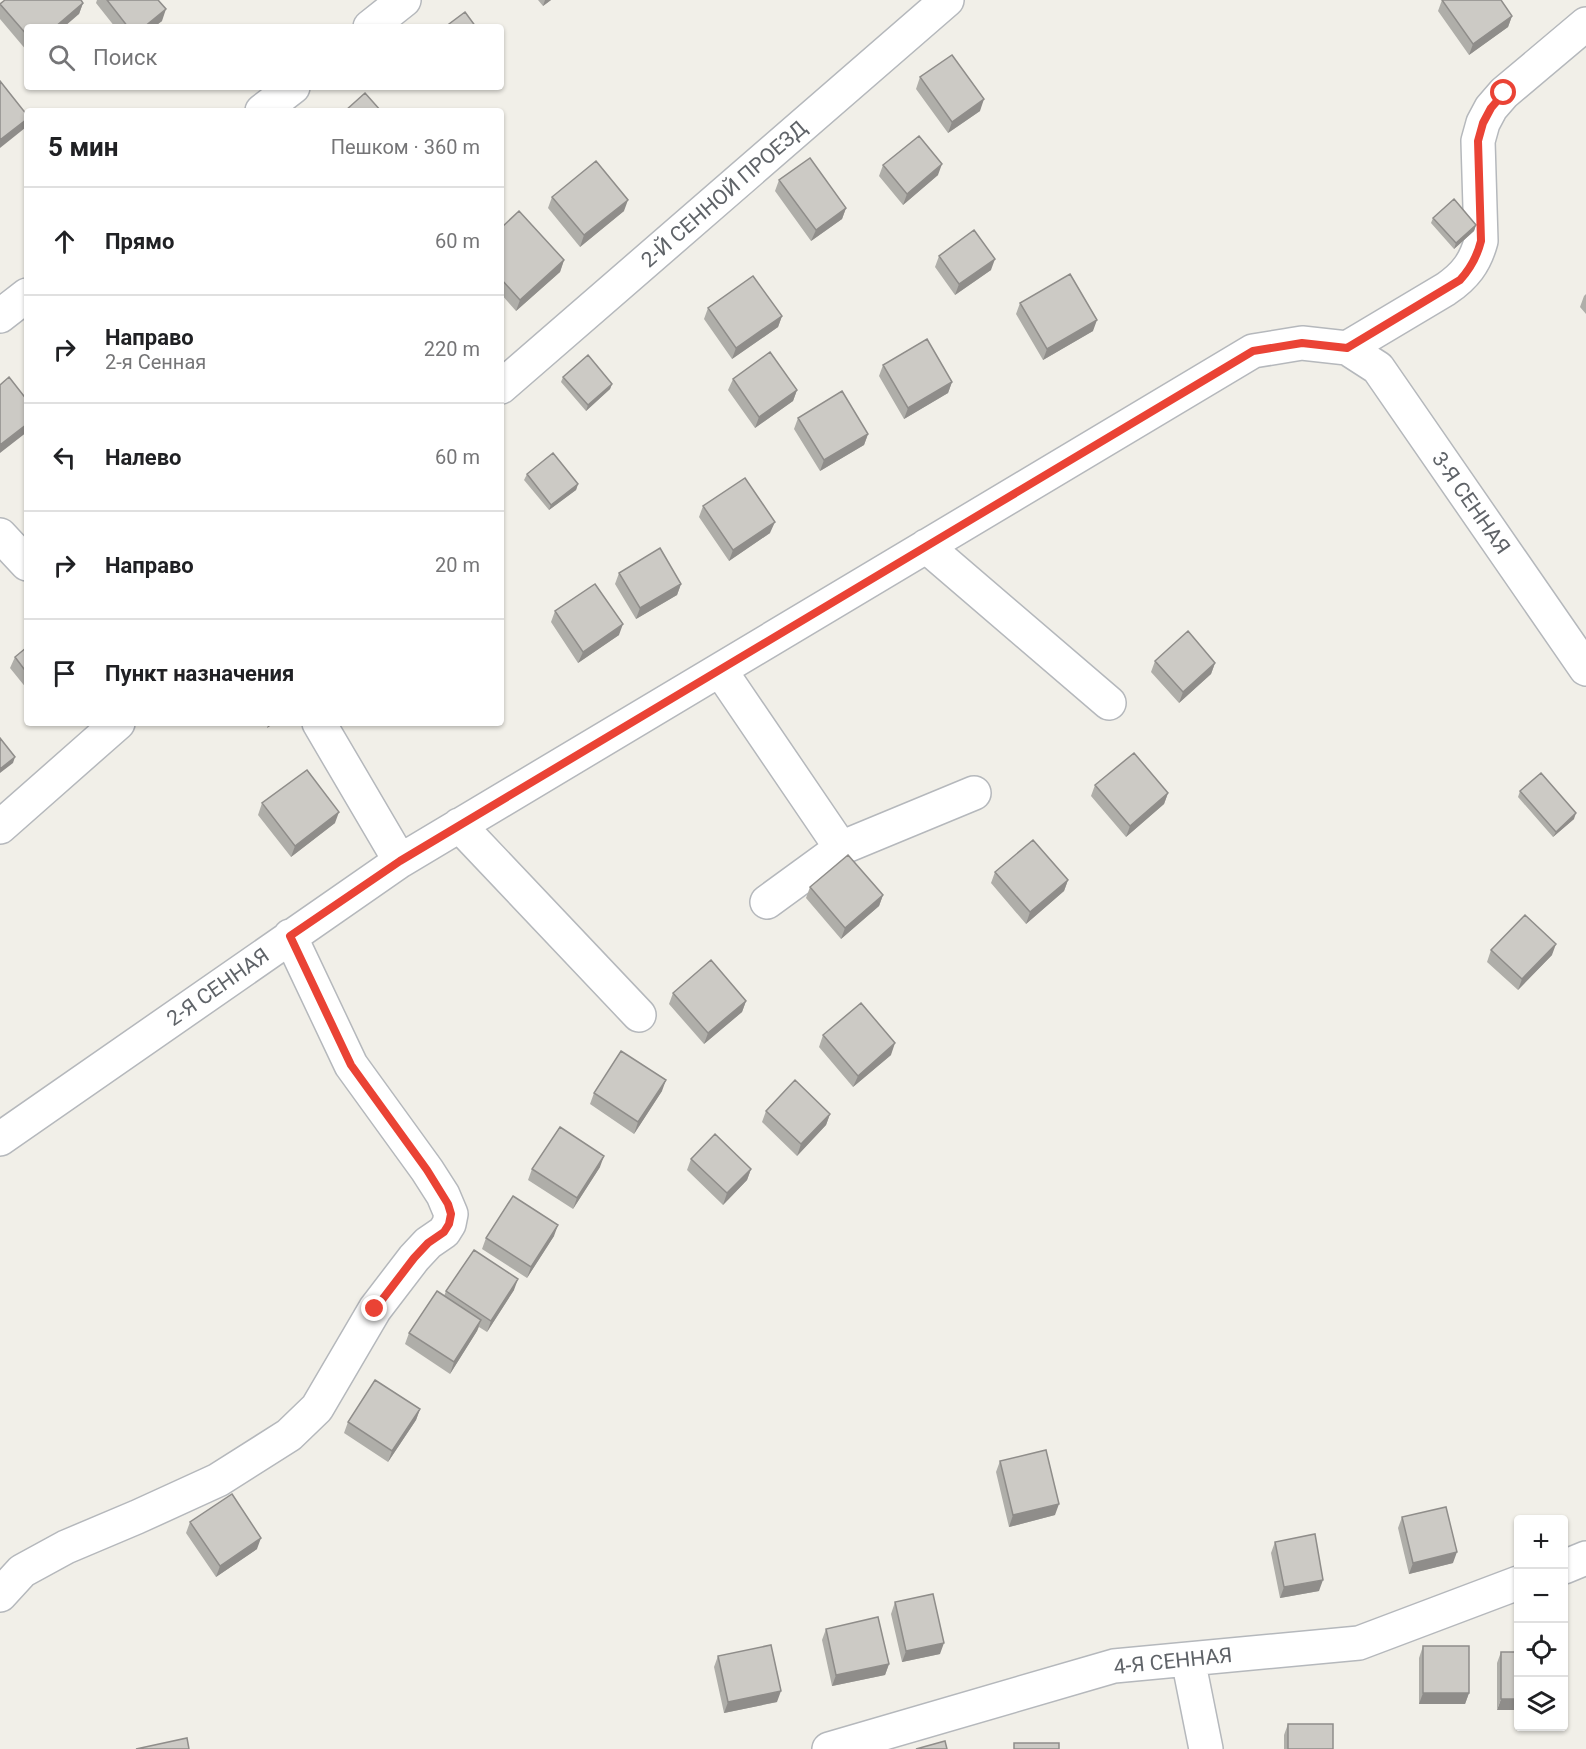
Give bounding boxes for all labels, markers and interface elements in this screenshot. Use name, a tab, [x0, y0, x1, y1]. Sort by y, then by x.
search box	[24, 24, 504, 90]
icon: search	[45, 41, 78, 74]
text: Поиск	[93, 45, 157, 70]
route start	[1490, 79, 1516, 105]
street label: 2-Й СЕННОЙ ПРОЕЗД	[637, 116, 812, 272]
text: 5 мин	[48, 132, 119, 162]
text: Пешком · 360 m	[331, 135, 480, 159]
icon: ahead	[48, 225, 81, 258]
text: Прямо	[105, 229, 174, 254]
text: 60 m	[435, 229, 480, 253]
text: Направо	[105, 325, 194, 350]
icon: right	[48, 333, 81, 366]
text: 220 m	[424, 337, 480, 361]
text: 2-я Сенная	[105, 350, 206, 374]
icon: left	[48, 441, 81, 474]
text: Налево	[105, 445, 182, 470]
text: 60 m	[435, 445, 480, 469]
street label: 3-Я СЕННАЯ	[1427, 447, 1515, 559]
icon: right	[48, 549, 81, 582]
text: Направо	[105, 553, 194, 578]
text: 20 m	[435, 553, 480, 577]
icon: arrive	[48, 657, 81, 690]
text: Пункт назначения	[105, 661, 294, 686]
street label: 2-Я СЕННАЯ	[162, 943, 274, 1031]
route end	[361, 1295, 387, 1321]
map controls	[1514, 1515, 1568, 1731]
button: +	[1514, 1515, 1568, 1569]
button: −	[1514, 1569, 1568, 1623]
button: locate	[1514, 1623, 1568, 1677]
street label: 4-Я СЕННАЯ	[1113, 1643, 1233, 1679]
button: layers	[1514, 1677, 1568, 1731]

